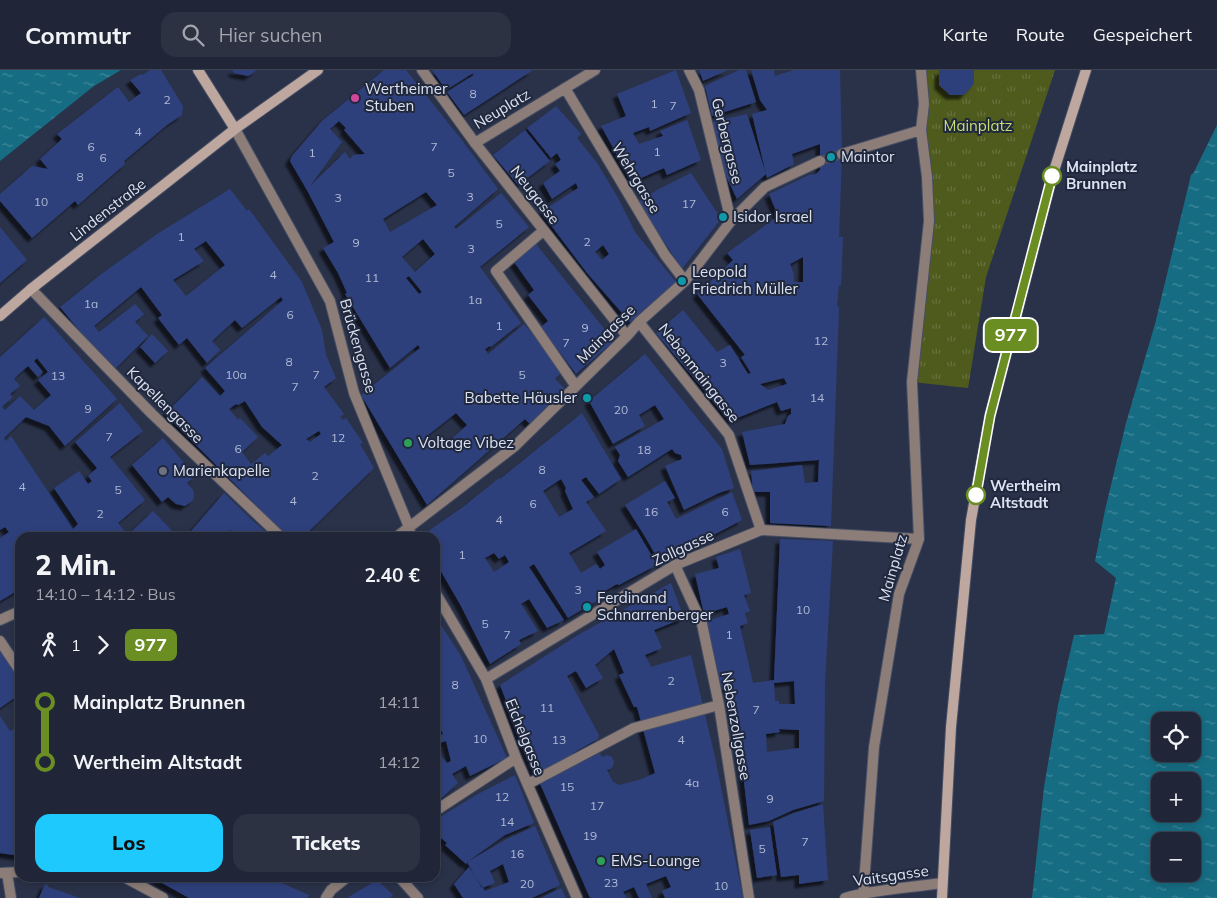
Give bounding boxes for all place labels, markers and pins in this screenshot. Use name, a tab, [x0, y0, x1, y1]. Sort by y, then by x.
place label: Wertheimer Stuben	[365, 79, 448, 115]
marker: Wertheimer Stuben	[349, 92, 361, 104]
place label: Maintor	[841, 147, 895, 166]
marker: Maintor	[825, 151, 837, 163]
place label: Mainplatz Brunnen	[1066, 157, 1138, 193]
marker: Mainplatz Brunnen	[1042, 166, 1062, 186]
place label: Isidor Israel	[733, 207, 812, 226]
marker: Isidor Israel	[717, 211, 729, 223]
place label: Leopold Friedrich Müller	[692, 262, 798, 298]
marker: Leopold Friedrich Müller	[676, 275, 688, 287]
place label: Babette Häusler	[465, 388, 578, 407]
marker: Babette Häusler	[581, 392, 593, 404]
place label: Voltage Vibez	[418, 433, 514, 452]
marker: Voltage Vibez	[402, 437, 414, 449]
place label: Marienkapelle	[173, 461, 270, 480]
marker: Marienkapelle	[157, 465, 169, 477]
place label: Wertheim Altstadt	[990, 476, 1061, 512]
marker: Wertheim Altstadt	[966, 485, 986, 505]
place label: Ferdinand Schnarrenberger	[597, 588, 714, 624]
marker: Ferdinand Schnarrenberger	[581, 601, 593, 613]
place label: EMS-Lounge	[611, 851, 700, 870]
marker: EMS-Lounge	[595, 855, 607, 867]

